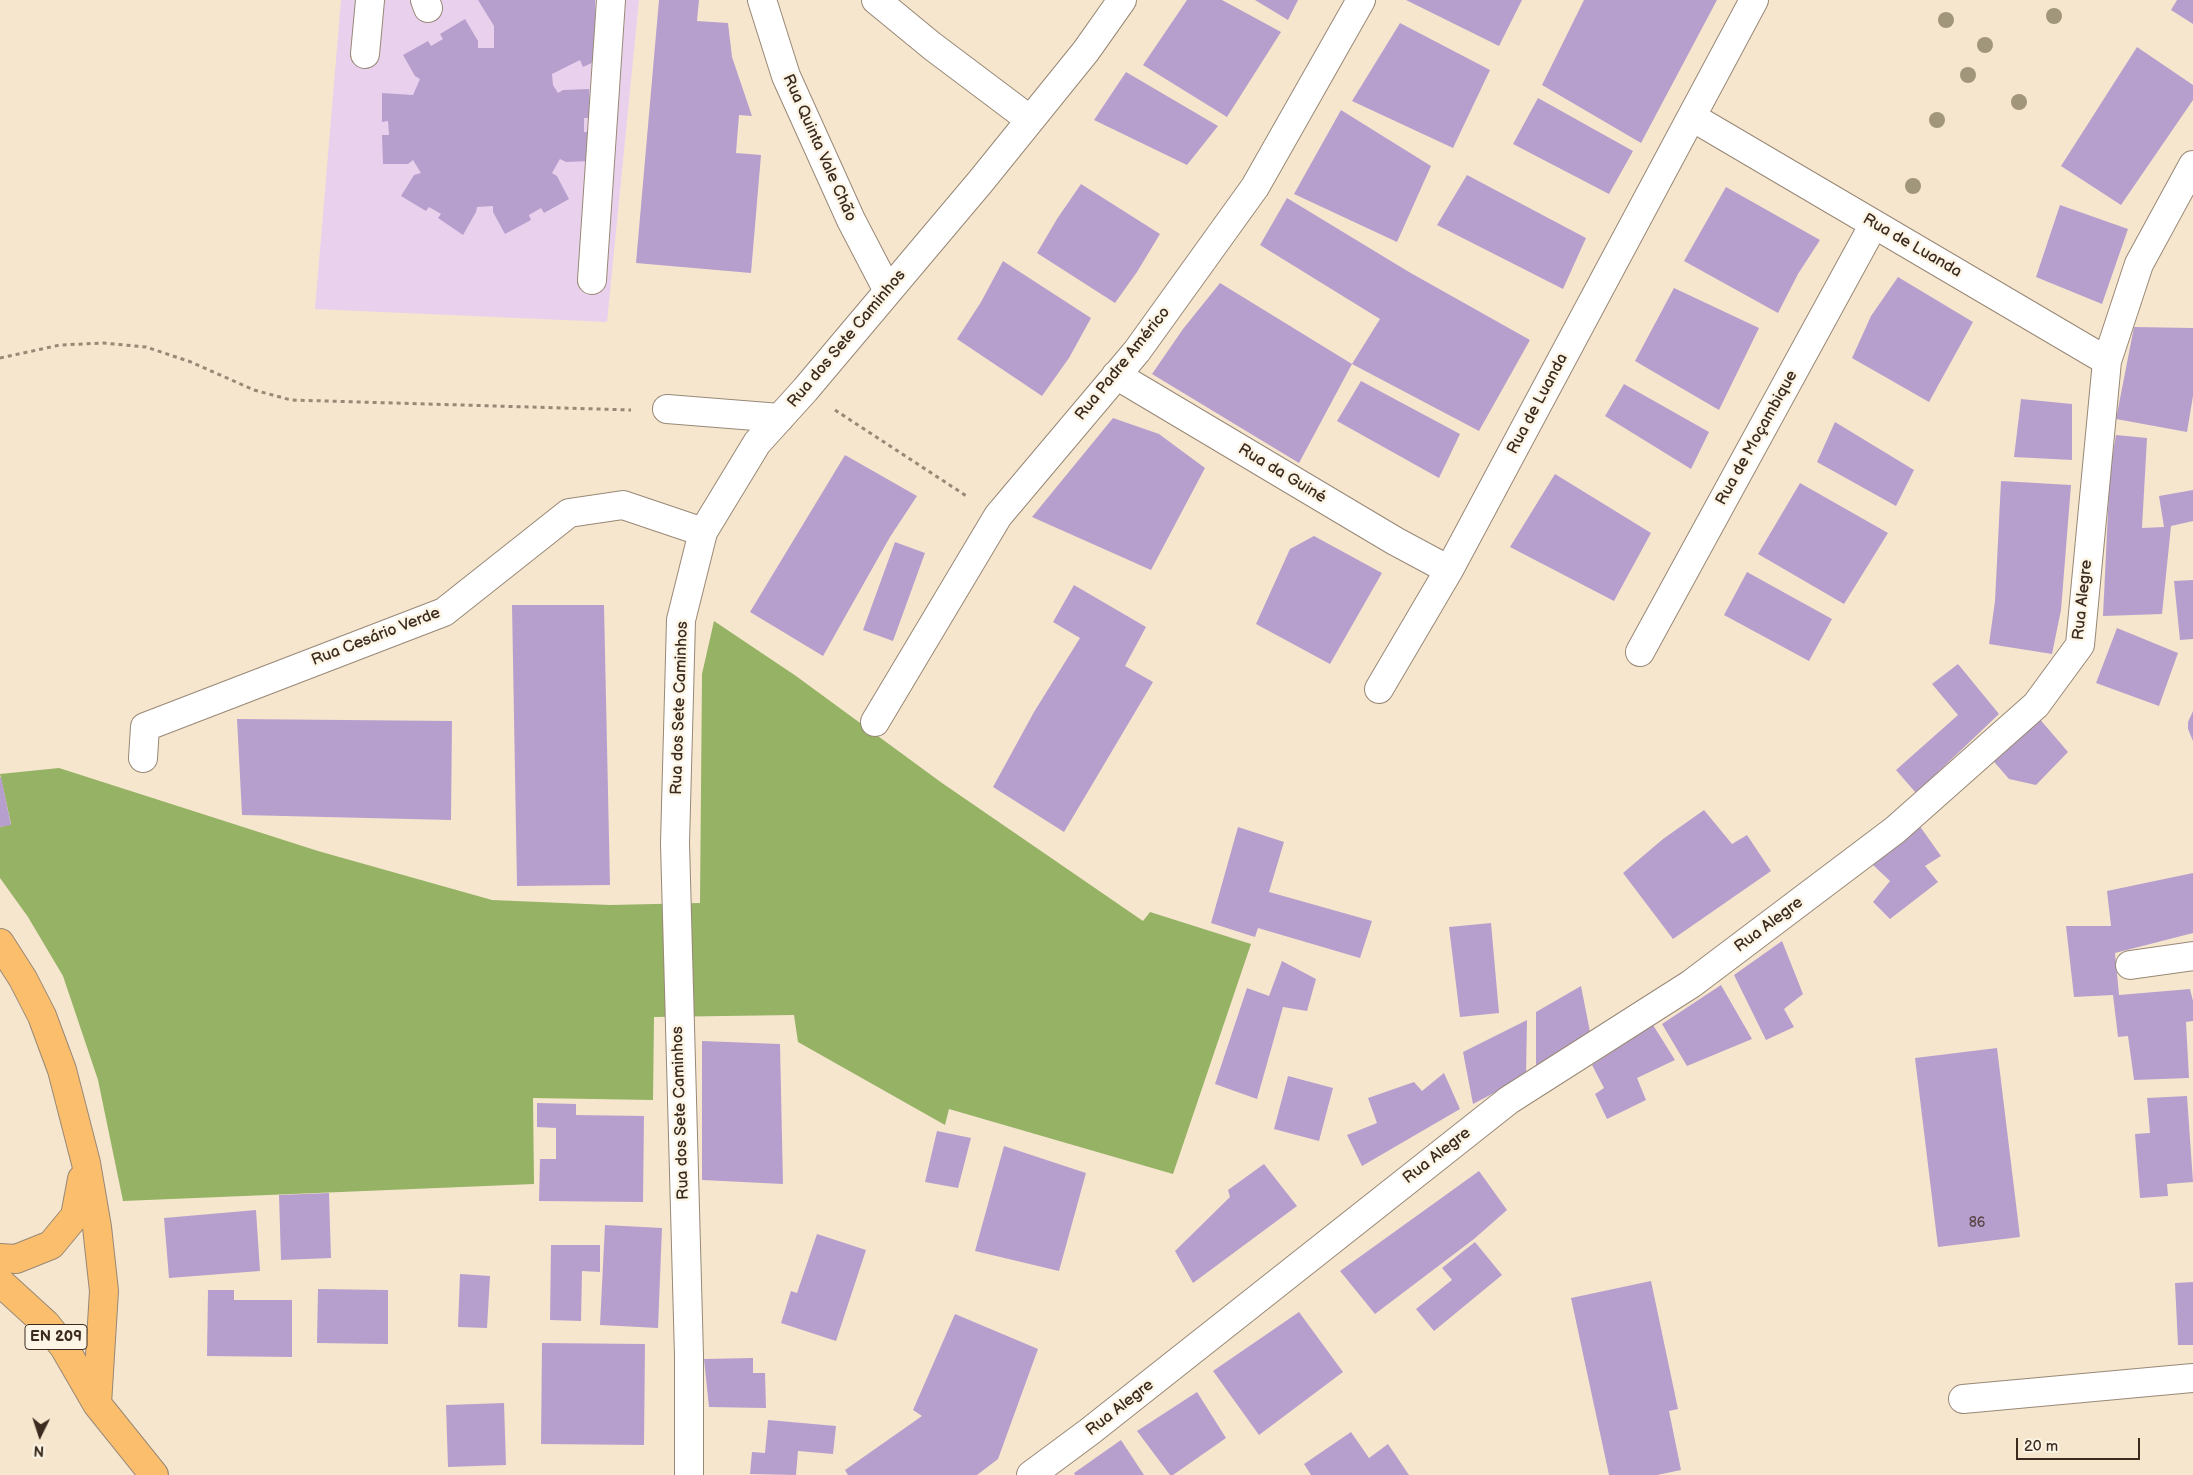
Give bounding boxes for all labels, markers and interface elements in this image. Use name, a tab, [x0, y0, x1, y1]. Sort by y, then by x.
street label: Rua Quinta Vale Chão	[778, 71, 860, 225]
street label: Rua de Luanda	[1859, 210, 1965, 282]
street label: Rua dos Sete Caminhos	[784, 266, 910, 412]
street label: Rua Padre Américo	[1071, 303, 1175, 425]
street label: Rua de Luanda	[1503, 350, 1573, 458]
street label: Rua de Moçambique	[1712, 367, 1802, 509]
street label: Rua da Guiné	[1234, 440, 1330, 508]
street label: Rua Alegre	[2069, 559, 2097, 641]
street label: Rua Cesário Verde	[309, 604, 443, 670]
street label: Rua dos Sete Caminhos	[667, 621, 693, 795]
street label: Rua Alegre	[1731, 893, 1807, 957]
street label: Rua dos Sete Caminhos	[668, 1026, 694, 1200]
street label: Rua Alegre	[1399, 1124, 1475, 1188]
house number: 86	[1969, 1215, 1985, 1231]
road number: EN 209	[25, 1324, 87, 1350]
street label: Rua Alegre	[1082, 1376, 1158, 1440]
north arrow	[15, 1410, 65, 1460]
scale bar	[2018, 1428, 2142, 1460]
text: 20 m	[2024, 1437, 2058, 1456]
text: N	[33, 1442, 45, 1459]

